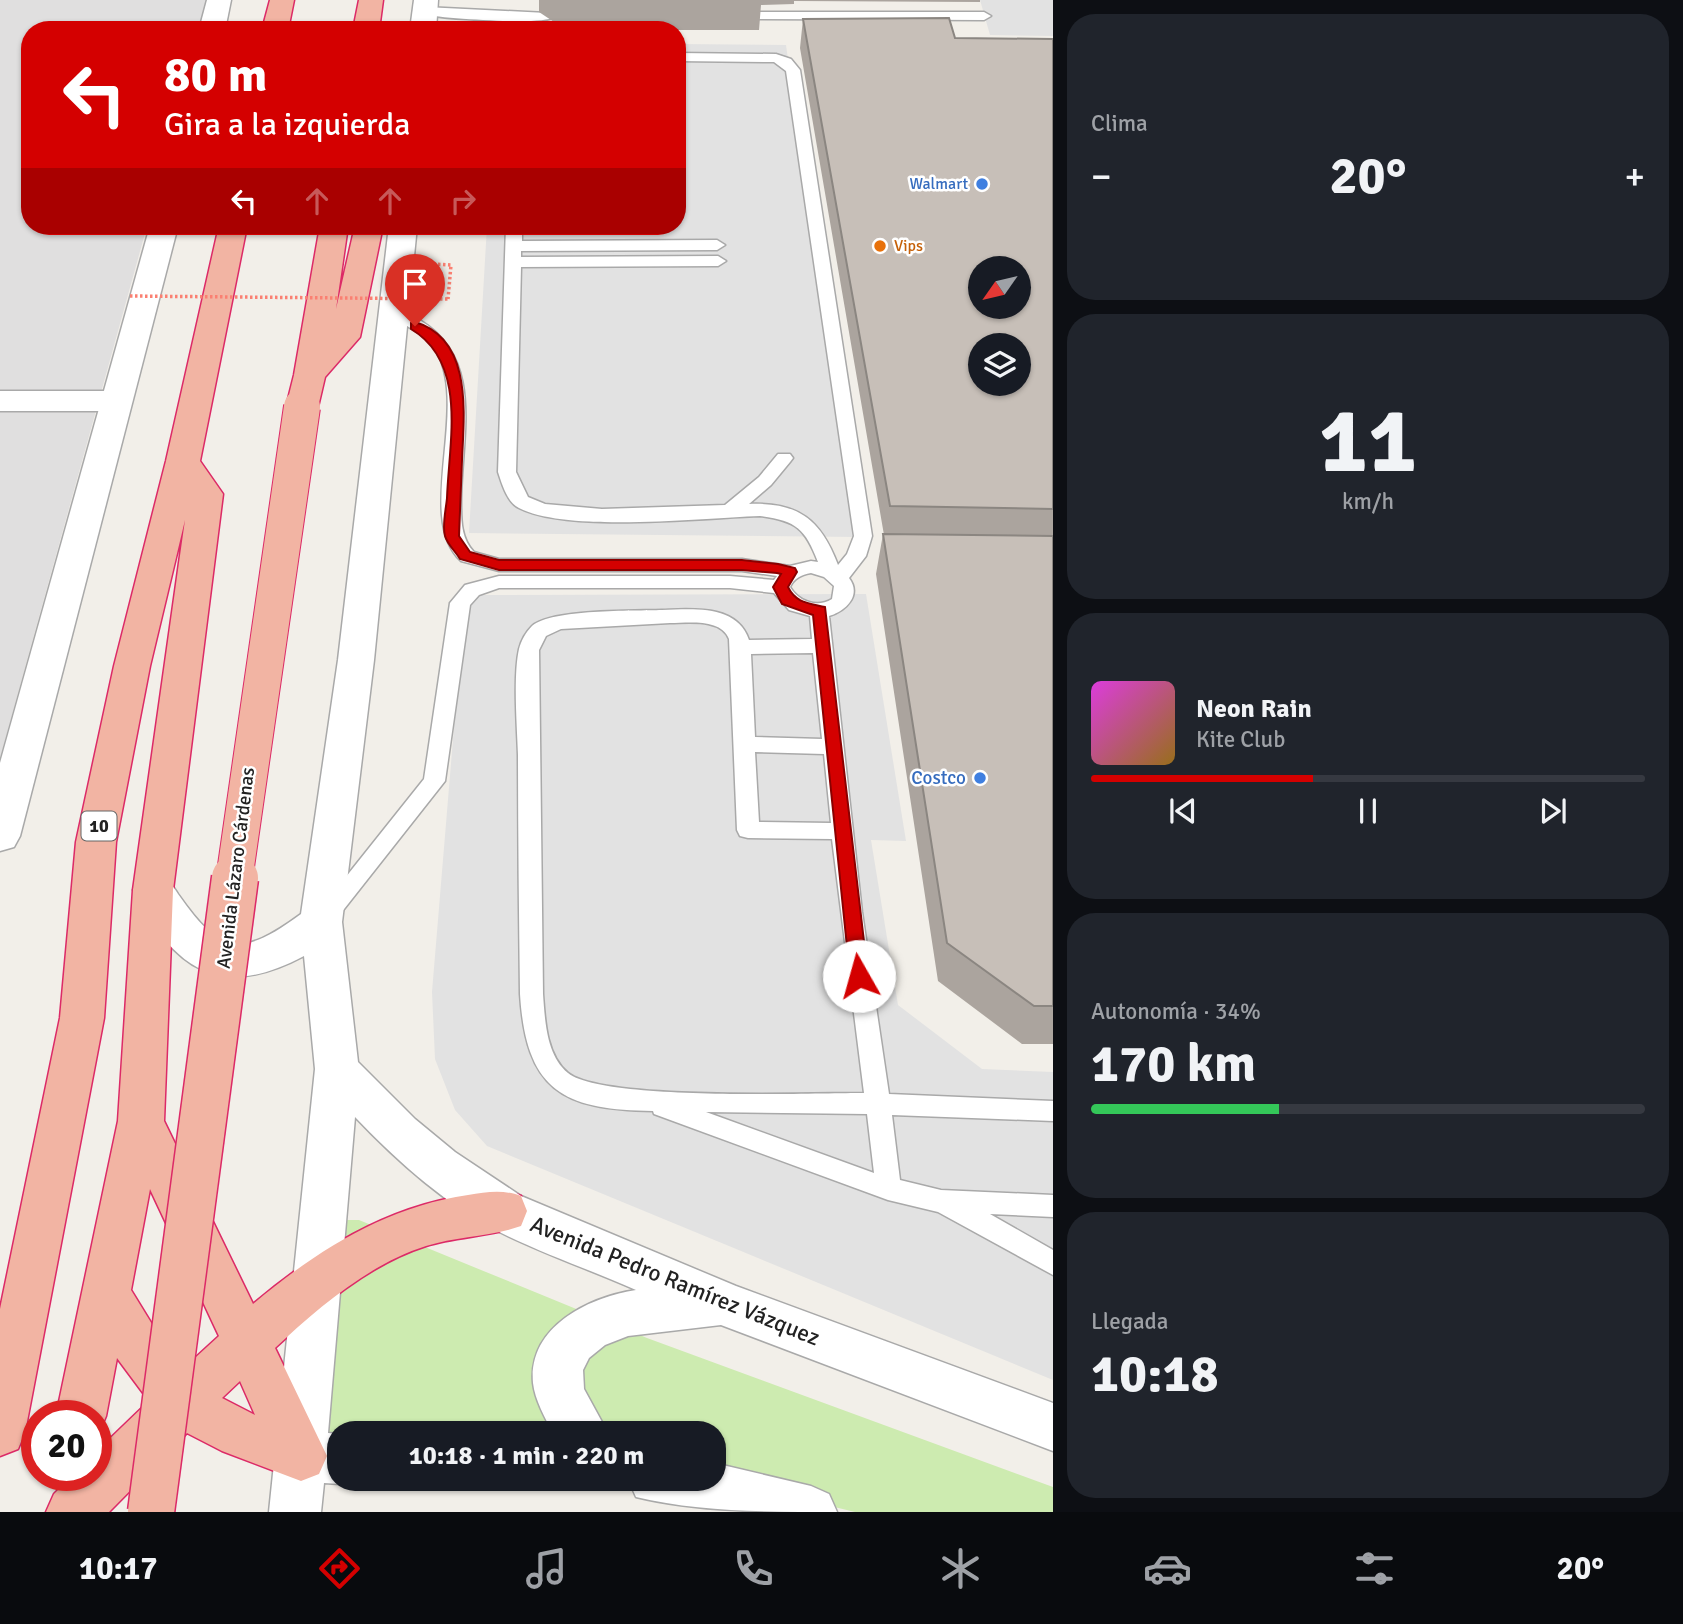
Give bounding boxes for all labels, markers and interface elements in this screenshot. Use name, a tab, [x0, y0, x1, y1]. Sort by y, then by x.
text: 80 m	[164, 45, 267, 105]
icon: left	[49, 49, 140, 140]
text: Gira a la izquierda	[164, 105, 411, 144]
text: Clima	[1091, 109, 1148, 138]
text: 20°	[1330, 144, 1406, 208]
text: −	[1091, 153, 1112, 200]
text: +	[1624, 153, 1645, 200]
place label: Walmart	[909, 174, 968, 194]
marker: Walmart	[974, 176, 990, 192]
icon: left	[225, 182, 263, 220]
icon: ahead	[298, 182, 336, 220]
icon: ahead	[371, 182, 409, 220]
icon: right	[444, 182, 482, 220]
place label: Vips	[894, 236, 923, 256]
marker: Vips	[872, 238, 888, 254]
pin	[385, 254, 445, 326]
north arrow	[968, 256, 1031, 318]
map controls	[968, 256, 1031, 396]
icon: arrive	[396, 265, 434, 303]
button: layers	[968, 333, 1031, 396]
text: 11	[1319, 385, 1417, 498]
text: km/h	[1342, 487, 1394, 516]
text: Neon Rain	[1196, 693, 1312, 725]
text: Kite Club	[1196, 725, 1285, 754]
street label: Avenida Lázaro Cárdenas	[212, 766, 260, 970]
place label: Costco	[911, 766, 966, 790]
marker: Costco	[972, 770, 988, 786]
icon: previous	[1164, 792, 1202, 830]
icon: pause	[1349, 792, 1387, 830]
icon: next	[1534, 792, 1572, 830]
road number: 10	[82, 812, 116, 840]
position arrow	[822, 939, 896, 1013]
text: Autonomía · 34%	[1091, 997, 1261, 1026]
text: 170 km	[1091, 1032, 1256, 1096]
street label: Avenida Pedro Ramírez Vázquez	[526, 1210, 824, 1352]
text: Llegada	[1091, 1307, 1168, 1336]
text: 10:18	[1091, 1342, 1219, 1406]
speed limit sign: 20	[21, 1400, 112, 1491]
text: 10:18 · 1 min · 220 m	[409, 1440, 644, 1472]
icon: directions	[315, 1544, 364, 1593]
icon: music	[522, 1544, 571, 1593]
icon: phone	[729, 1544, 778, 1593]
icon: climate	[936, 1544, 985, 1593]
icon: car	[1143, 1544, 1192, 1593]
icon: filters	[1350, 1544, 1399, 1593]
text: 10:17	[79, 1549, 157, 1588]
text: 20°	[1557, 1549, 1604, 1588]

